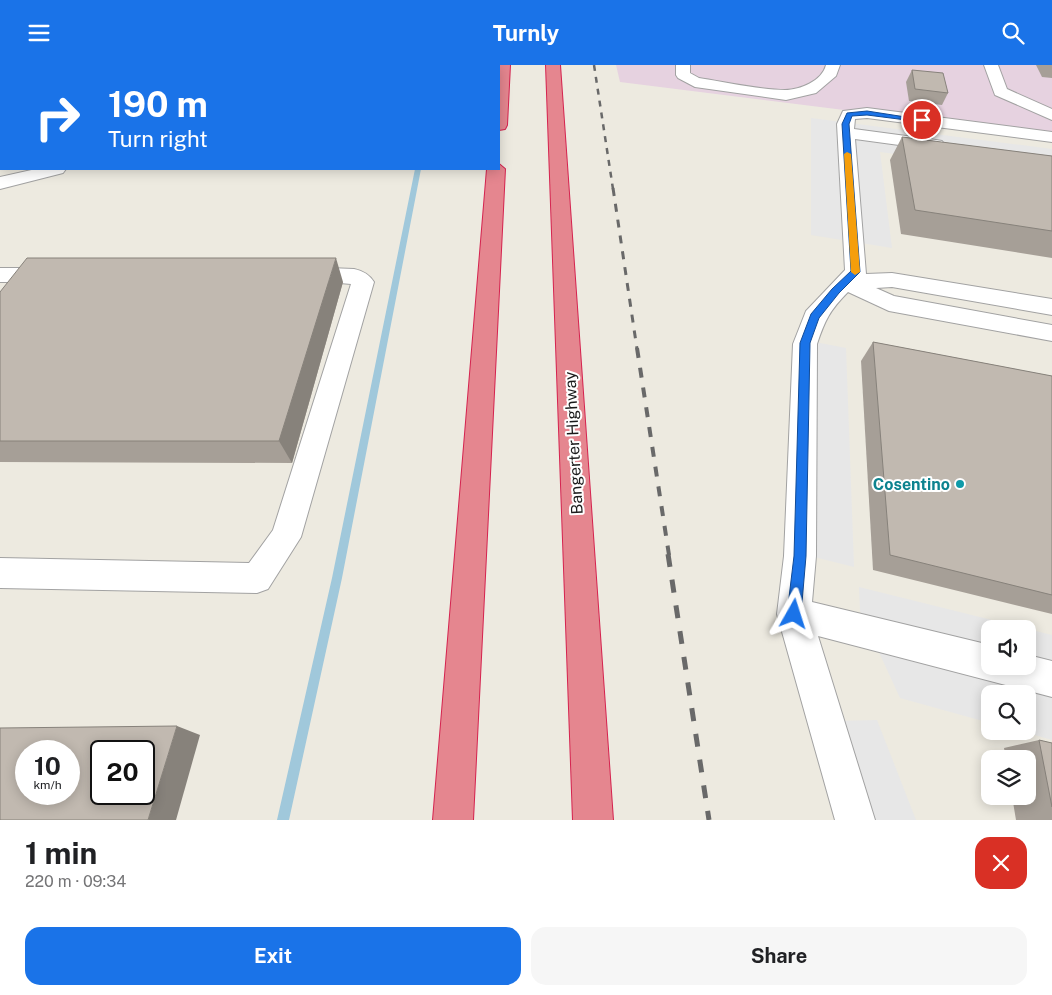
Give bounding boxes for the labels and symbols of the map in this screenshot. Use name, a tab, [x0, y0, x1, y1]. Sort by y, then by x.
pin	[901, 99, 943, 141]
street label: Bangerter Highway	[560, 370, 587, 515]
place label: Cosentino	[873, 475, 950, 494]
marker: Cosentino	[954, 478, 966, 490]
position arrow	[767, 587, 819, 639]
speed limit sign: 20	[90, 740, 155, 805]

